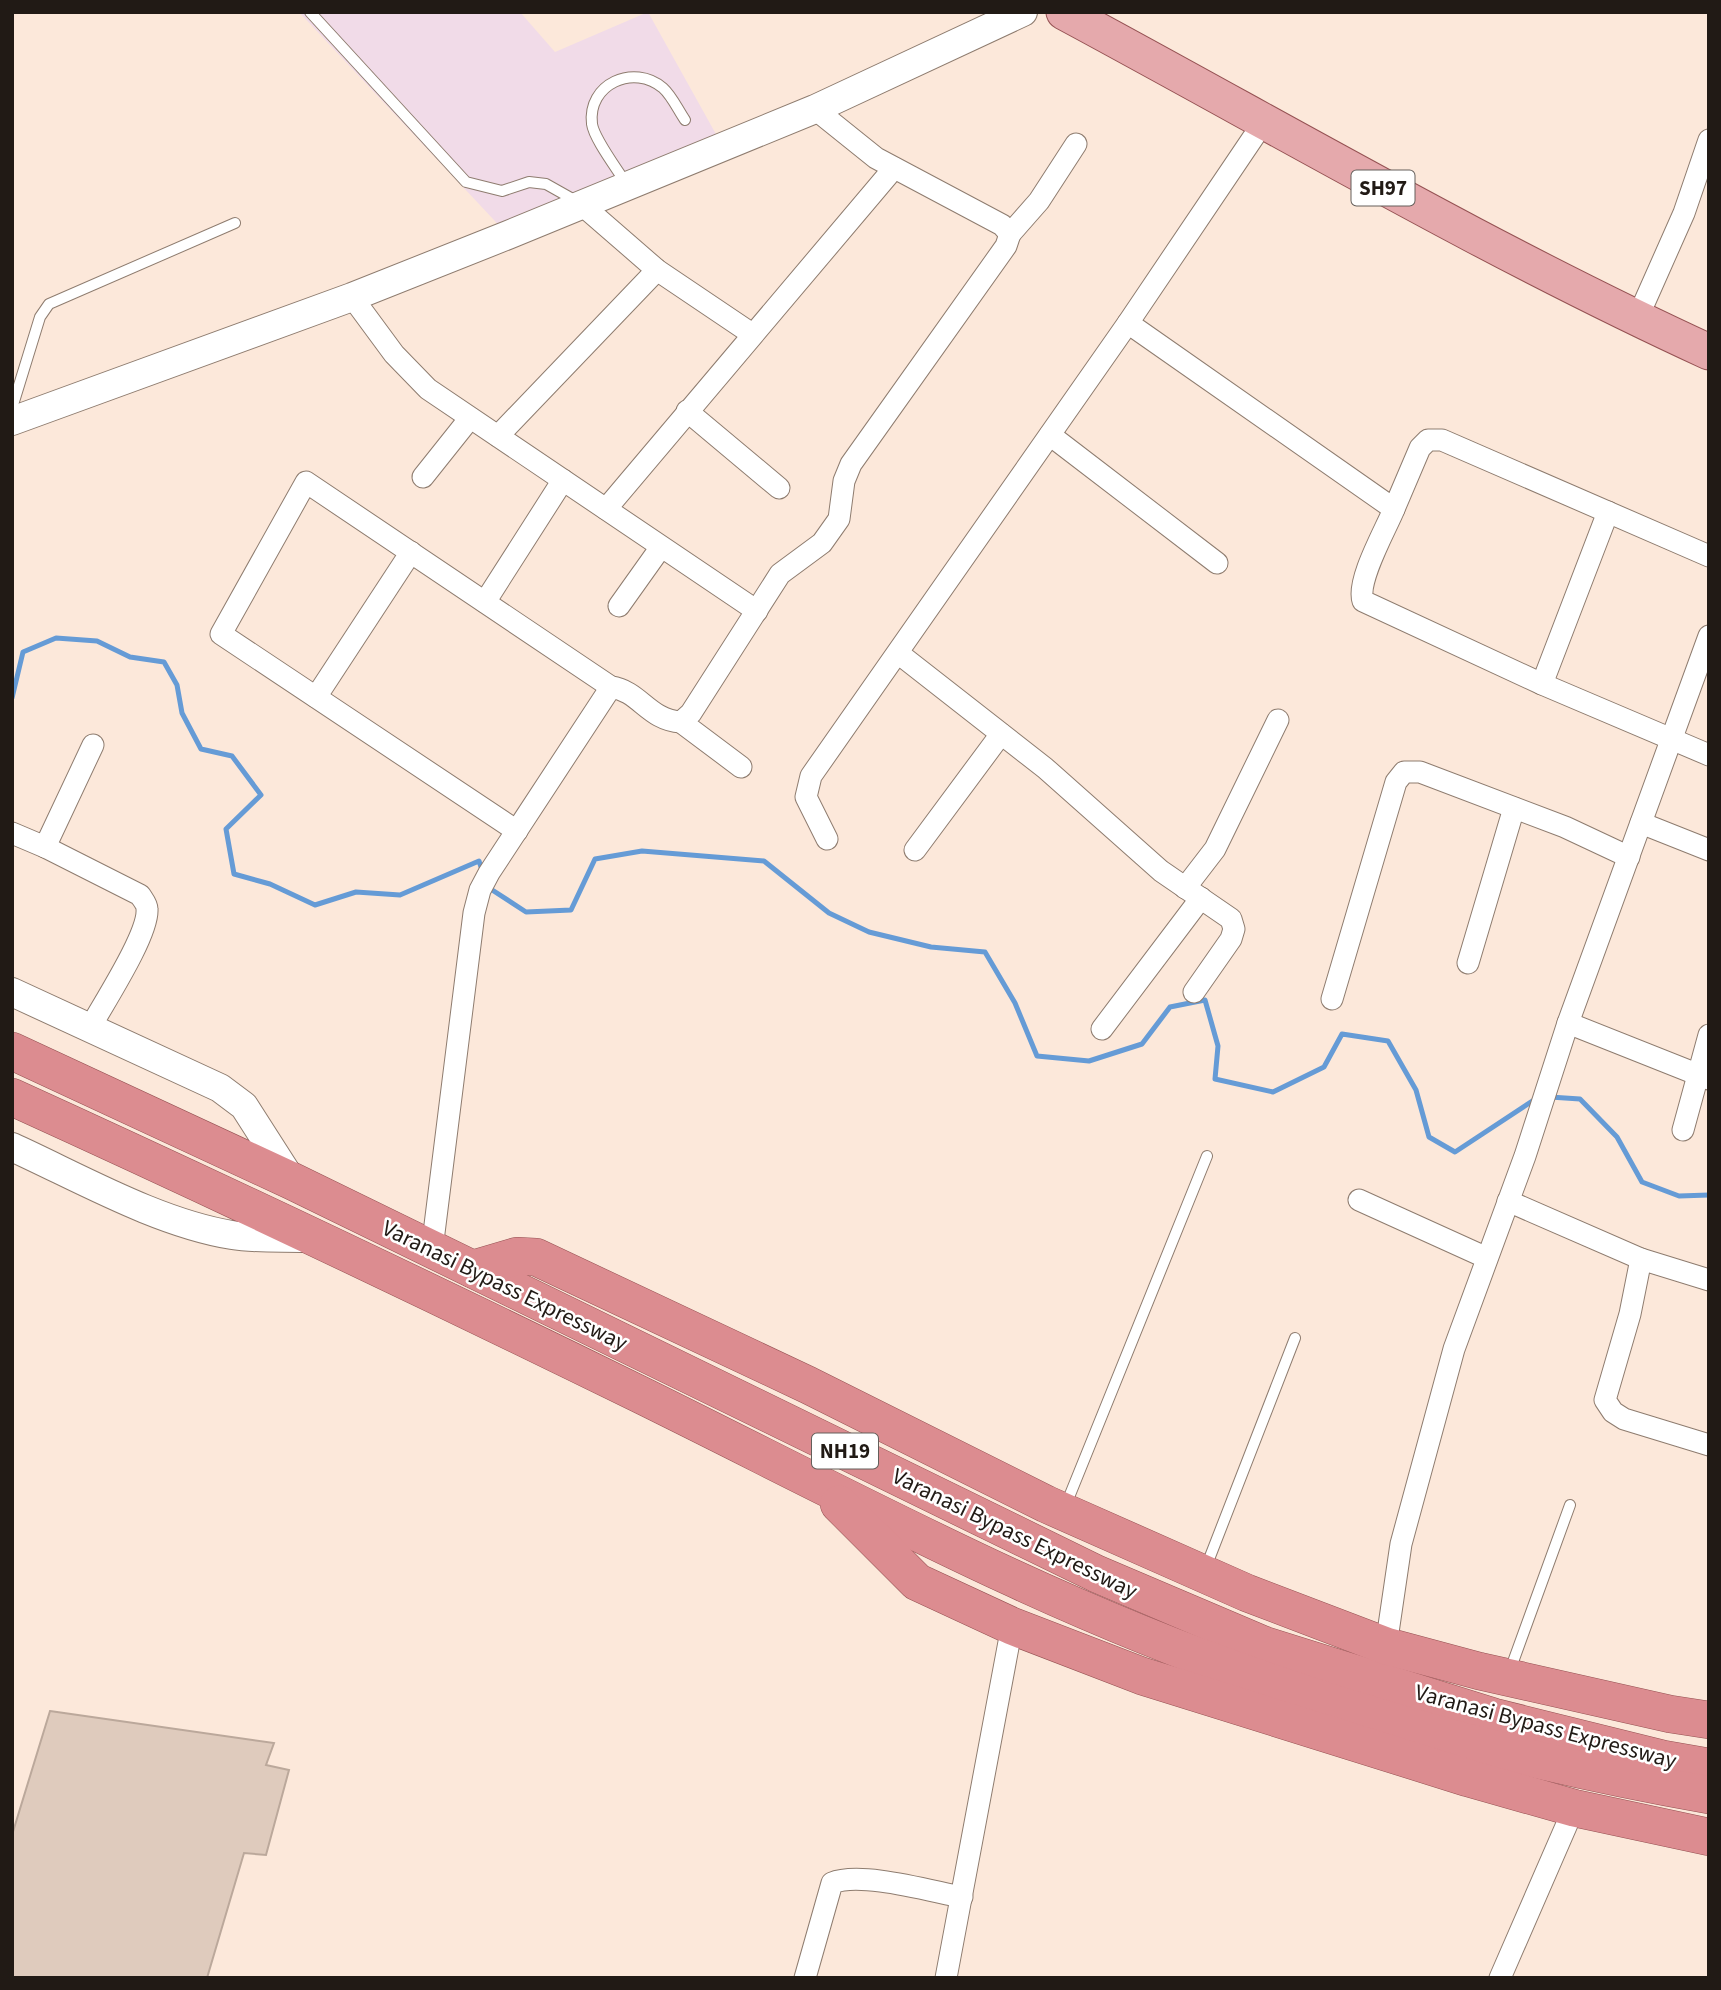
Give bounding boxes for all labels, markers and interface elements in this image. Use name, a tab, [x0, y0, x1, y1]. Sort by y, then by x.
road number: SH97	[1352, 170, 1414, 206]
street label: Varanasi Bypass Expressway	[376, 1212, 633, 1359]
road number: NH19	[812, 1434, 878, 1468]
street label: Varanasi Bypass Expressway	[886, 1460, 1143, 1607]
street label: Varanasi Bypass Expressway	[1411, 1676, 1680, 1777]

